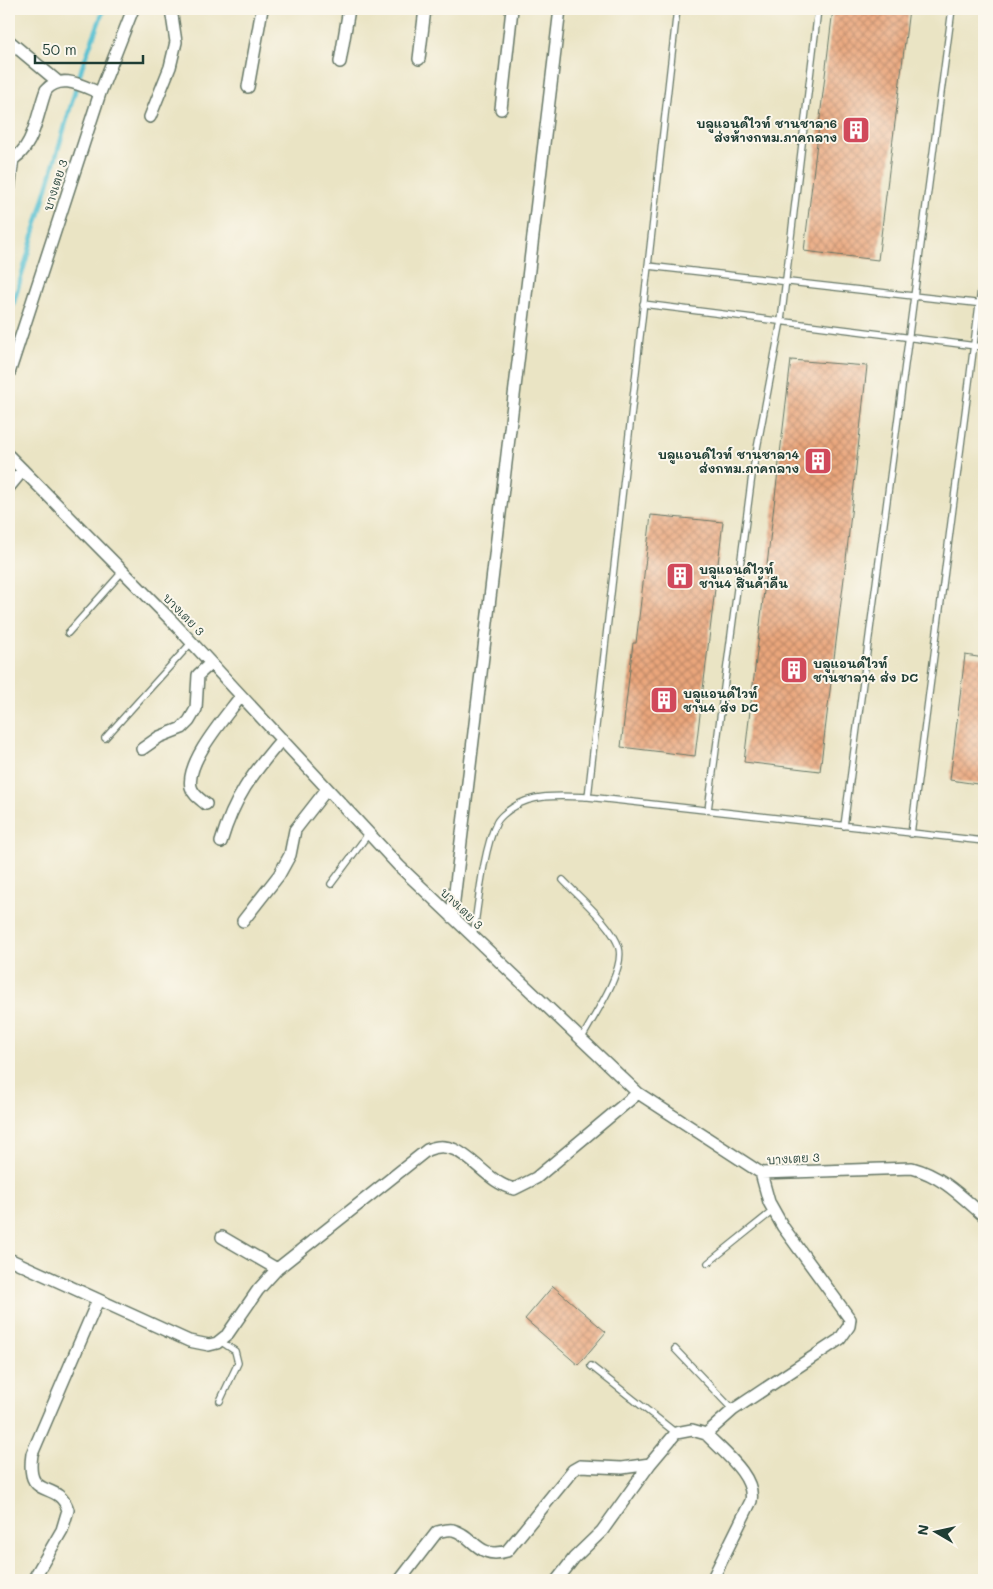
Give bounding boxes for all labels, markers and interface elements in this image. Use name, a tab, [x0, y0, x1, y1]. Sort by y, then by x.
scale bar	[35, 32, 142, 64]
text: 50 m	[42, 39, 77, 59]
place label: บลูแอนด์ไวท์ ชานชาลา6 ส่งห้างกทม.ภาคกลาง	[696, 115, 837, 145]
building icon: บลูแอนด์ไวท์ ชานชาลา6 ส่งห้างกทม.ภาคกลาง	[841, 115, 871, 145]
street label: บางเตย 3	[39, 157, 71, 213]
place label: บลูแอนด์ไวท์ ชานชาลา4 ส่งกทม.ภาคกลาง	[658, 446, 799, 476]
building icon: บลูแอนด์ไวท์ ชานชาลา4 ส่งกทม.ภาคกลาง	[803, 446, 833, 476]
building icon: บลูแอนด์ไวท์ ชาน4 สินค้าคืน	[665, 561, 695, 591]
place label: บลูแอนด์ไวท์ ชาน4 สินค้าคืน	[699, 561, 788, 591]
street label: บางเตย 3	[160, 589, 208, 639]
building icon: บลูแอนด์ไวท์ ชานชาลา4 ส่ง DC	[779, 655, 809, 685]
place label: บลูแอนด์ไวท์ ชานชาลา4 ส่ง DC	[813, 655, 918, 685]
building icon: บลูแอนด์ไวท์ ชาน4 ส่ง DC	[649, 685, 679, 715]
place label: บลูแอนด์ไวท์ ชาน4 ส่ง DC	[683, 685, 758, 715]
street label: บางเตย 3	[437, 884, 487, 932]
street label: บางเตย 3	[766, 1149, 820, 1167]
north arrow	[910, 1506, 960, 1556]
text: N	[912, 1523, 933, 1537]

